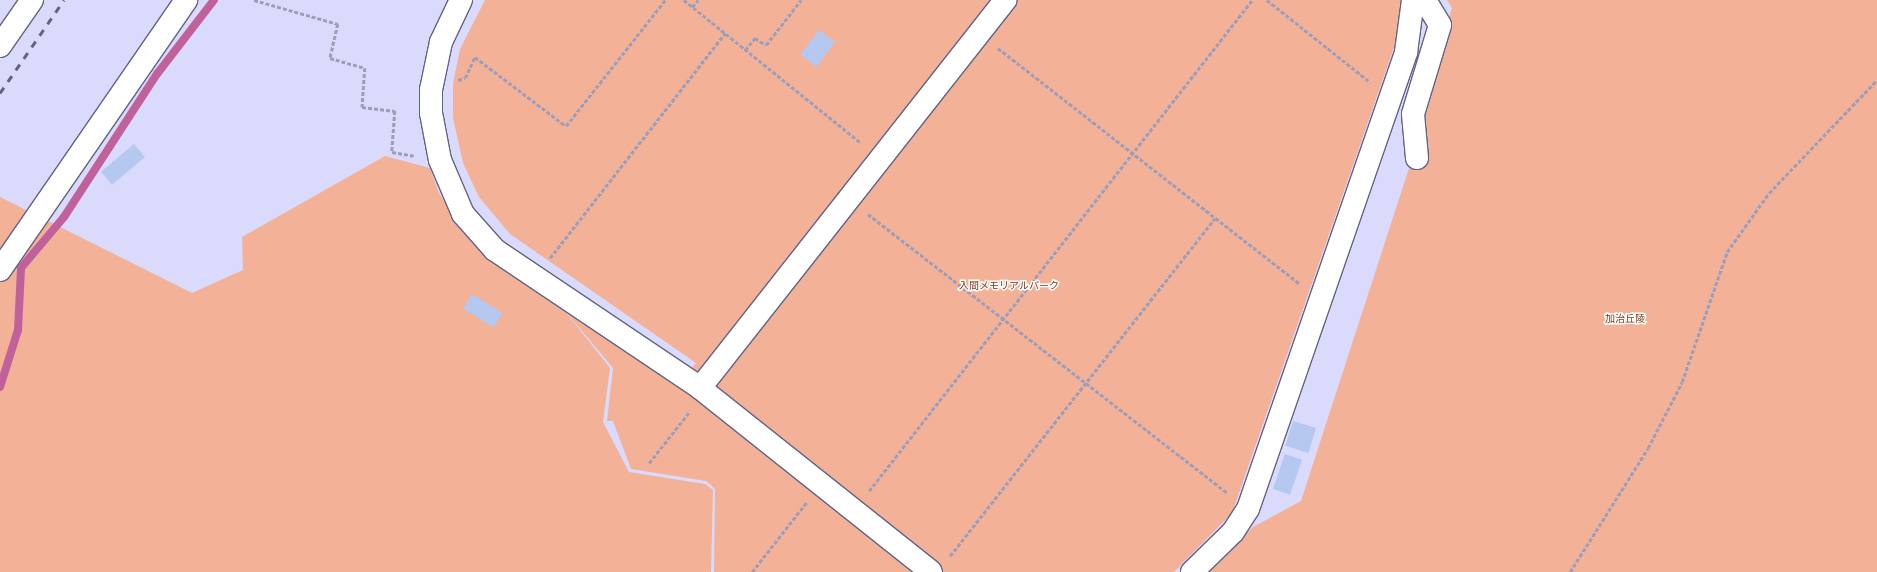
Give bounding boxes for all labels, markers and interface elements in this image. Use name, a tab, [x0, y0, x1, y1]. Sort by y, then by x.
park label: 入間メモリアルパーク	[959, 280, 1059, 292]
park label: 加治丘陵	[1605, 313, 1645, 325]

